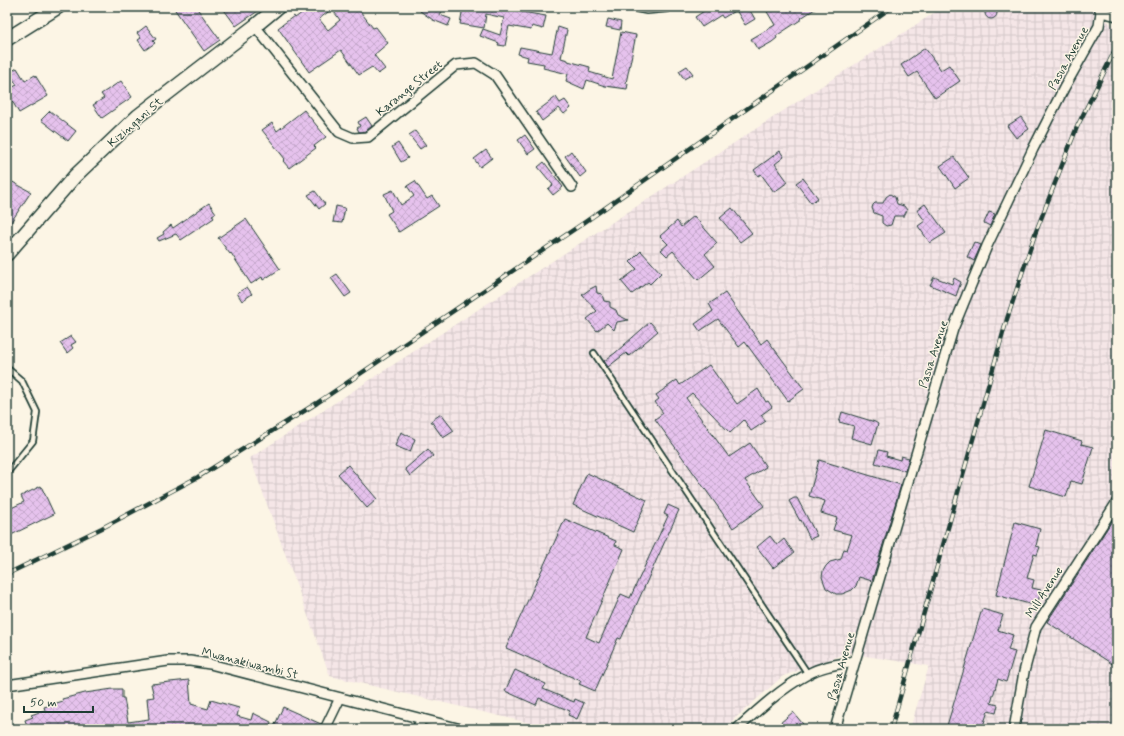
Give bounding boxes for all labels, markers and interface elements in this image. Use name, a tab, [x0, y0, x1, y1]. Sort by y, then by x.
street label: Pasua Avenue	[1045, 24, 1093, 93]
street label: Karange Street	[373, 57, 446, 120]
street label: Kizingani St	[104, 94, 167, 151]
street label: Pasua Avenue	[915, 318, 952, 390]
street label: Mill Avenue	[1022, 564, 1067, 621]
street label: Pasua Avenue	[825, 630, 859, 702]
street label: Mwanakiwambi St	[200, 644, 300, 684]
scale bar	[24, 688, 93, 714]
text: 50 m	[30, 695, 57, 711]

